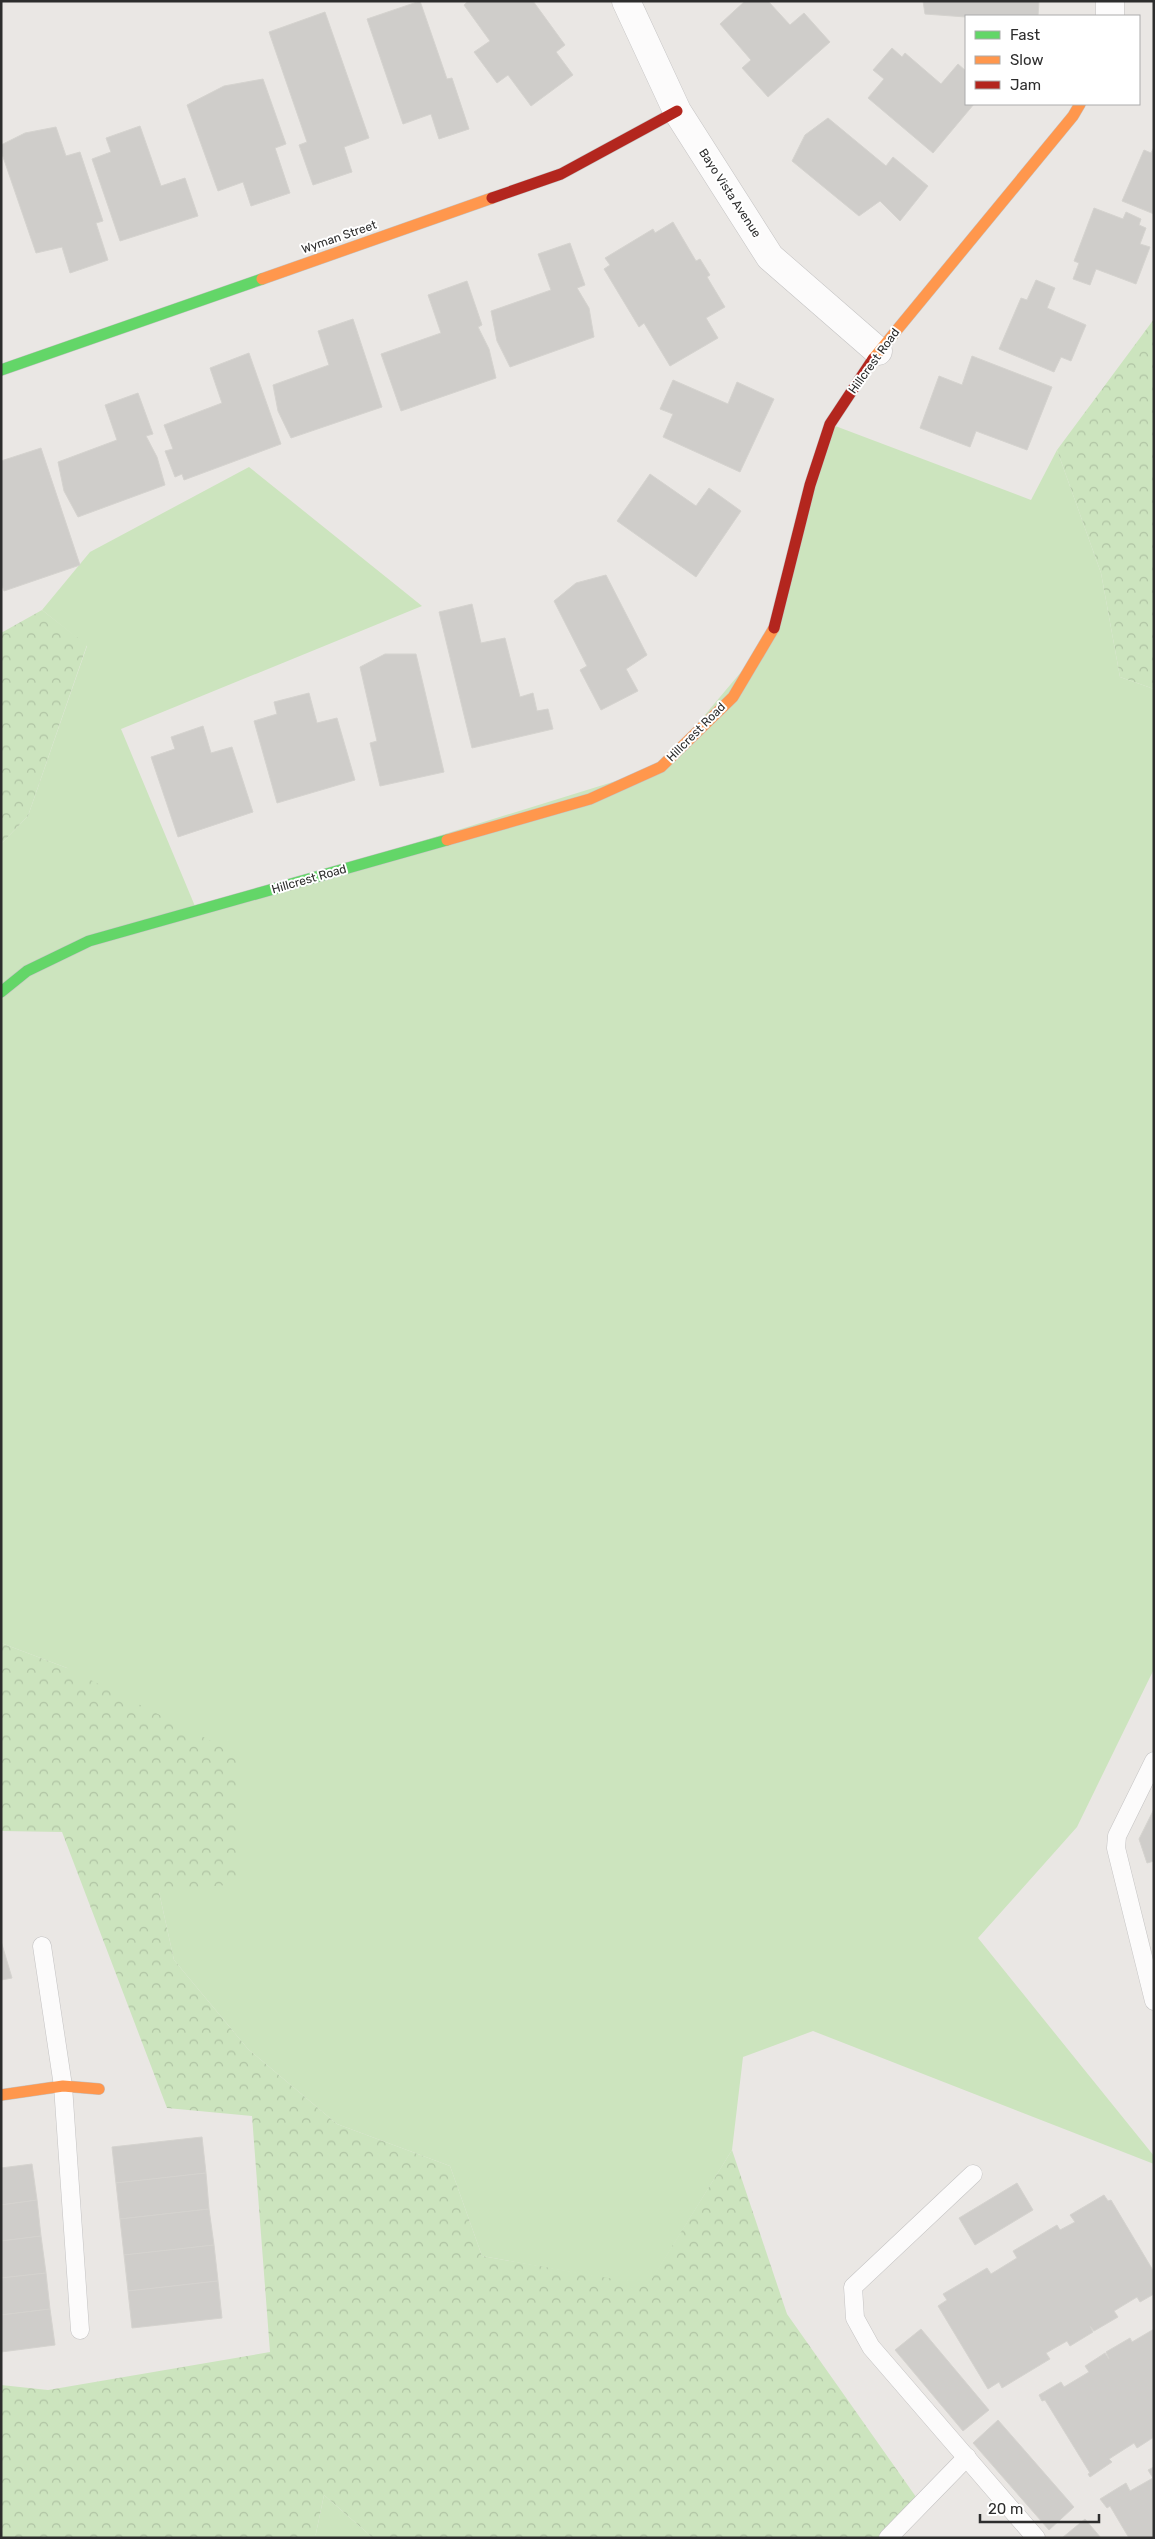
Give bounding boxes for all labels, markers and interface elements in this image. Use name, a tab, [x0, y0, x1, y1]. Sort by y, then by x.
legend	[965, 15, 1140, 105]
text: Fast	[1010, 26, 1040, 44]
text: Slow	[1010, 51, 1043, 69]
text: Jam	[1010, 76, 1041, 94]
street label: Bayo Vista Avenue	[696, 146, 764, 240]
street label: Wyman Street	[300, 218, 379, 256]
street label: Hillcrest Road	[846, 326, 902, 396]
street label: Hillcrest Road	[664, 700, 728, 764]
street label: Hillcrest Road	[270, 862, 348, 896]
scale bar	[980, 2492, 1099, 2524]
text: 20 m	[988, 2500, 1023, 2518]

